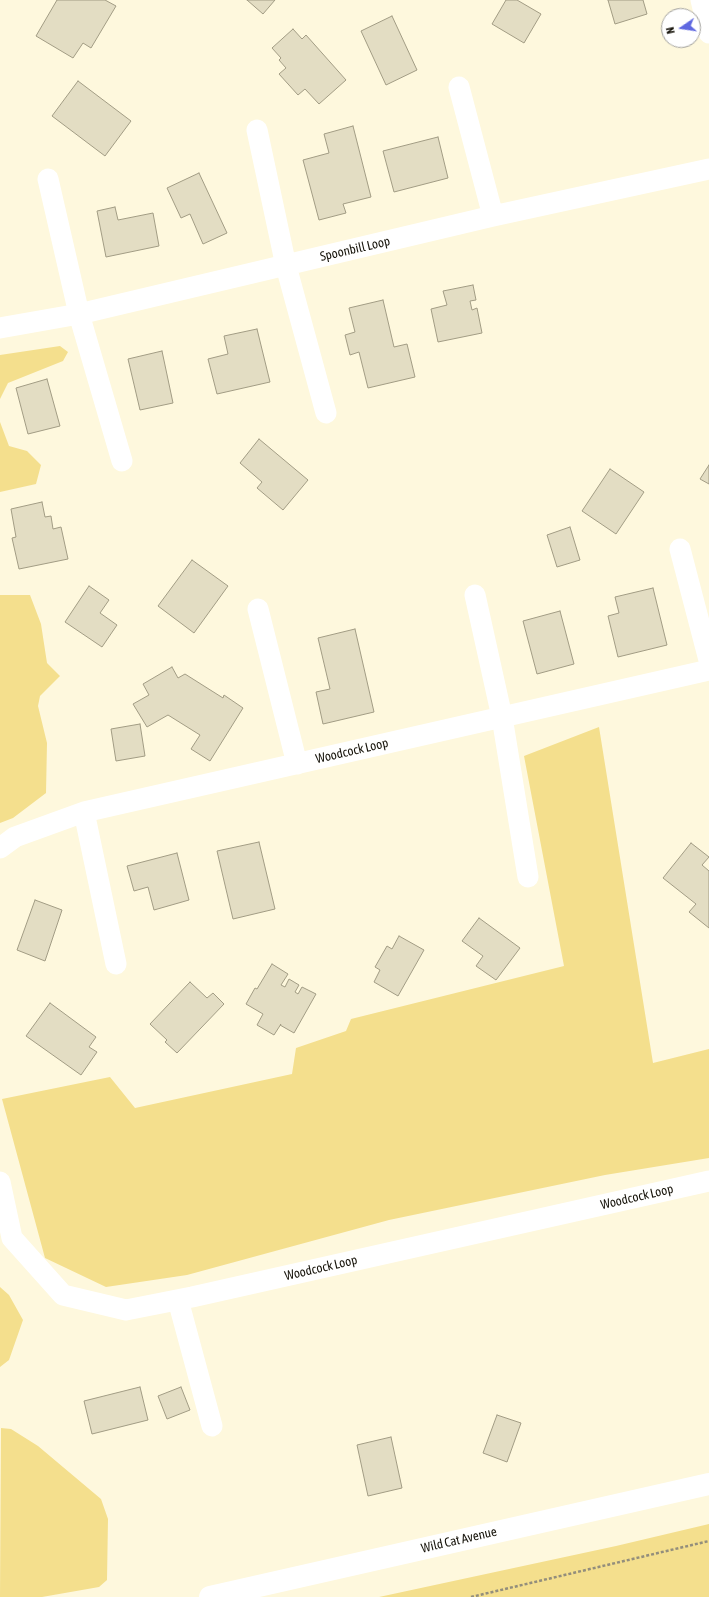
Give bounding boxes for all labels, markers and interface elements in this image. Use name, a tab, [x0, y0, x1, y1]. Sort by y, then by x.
north arrow	[661, 8, 701, 48]
text: N	[664, 26, 677, 35]
street label: Spoonbill Loop	[318, 233, 392, 265]
street label: Woodcock Loop	[314, 735, 390, 767]
street label: Woodcock Loop	[599, 1181, 675, 1213]
street label: Woodcock Loop	[283, 1252, 359, 1284]
street label: Wild Cat Avenue	[420, 1524, 498, 1556]

